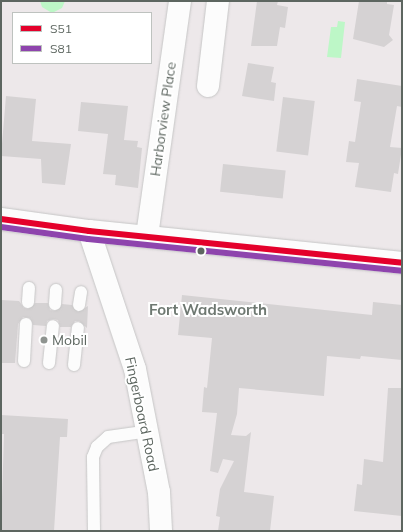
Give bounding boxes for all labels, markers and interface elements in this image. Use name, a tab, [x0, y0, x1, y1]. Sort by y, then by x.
legend	[12, 12, 152, 64]
text: S51	[50, 21, 72, 36]
text: S81	[50, 41, 72, 56]
street label: Harborview Place	[147, 61, 179, 177]
unlabelled marker	[196, 246, 206, 256]
district label: Fort Wadsworth	[149, 301, 267, 319]
place label: Mobil	[52, 332, 87, 348]
marker: Mobil	[39, 335, 49, 345]
street label: Fingerboard Road	[122, 355, 162, 473]

